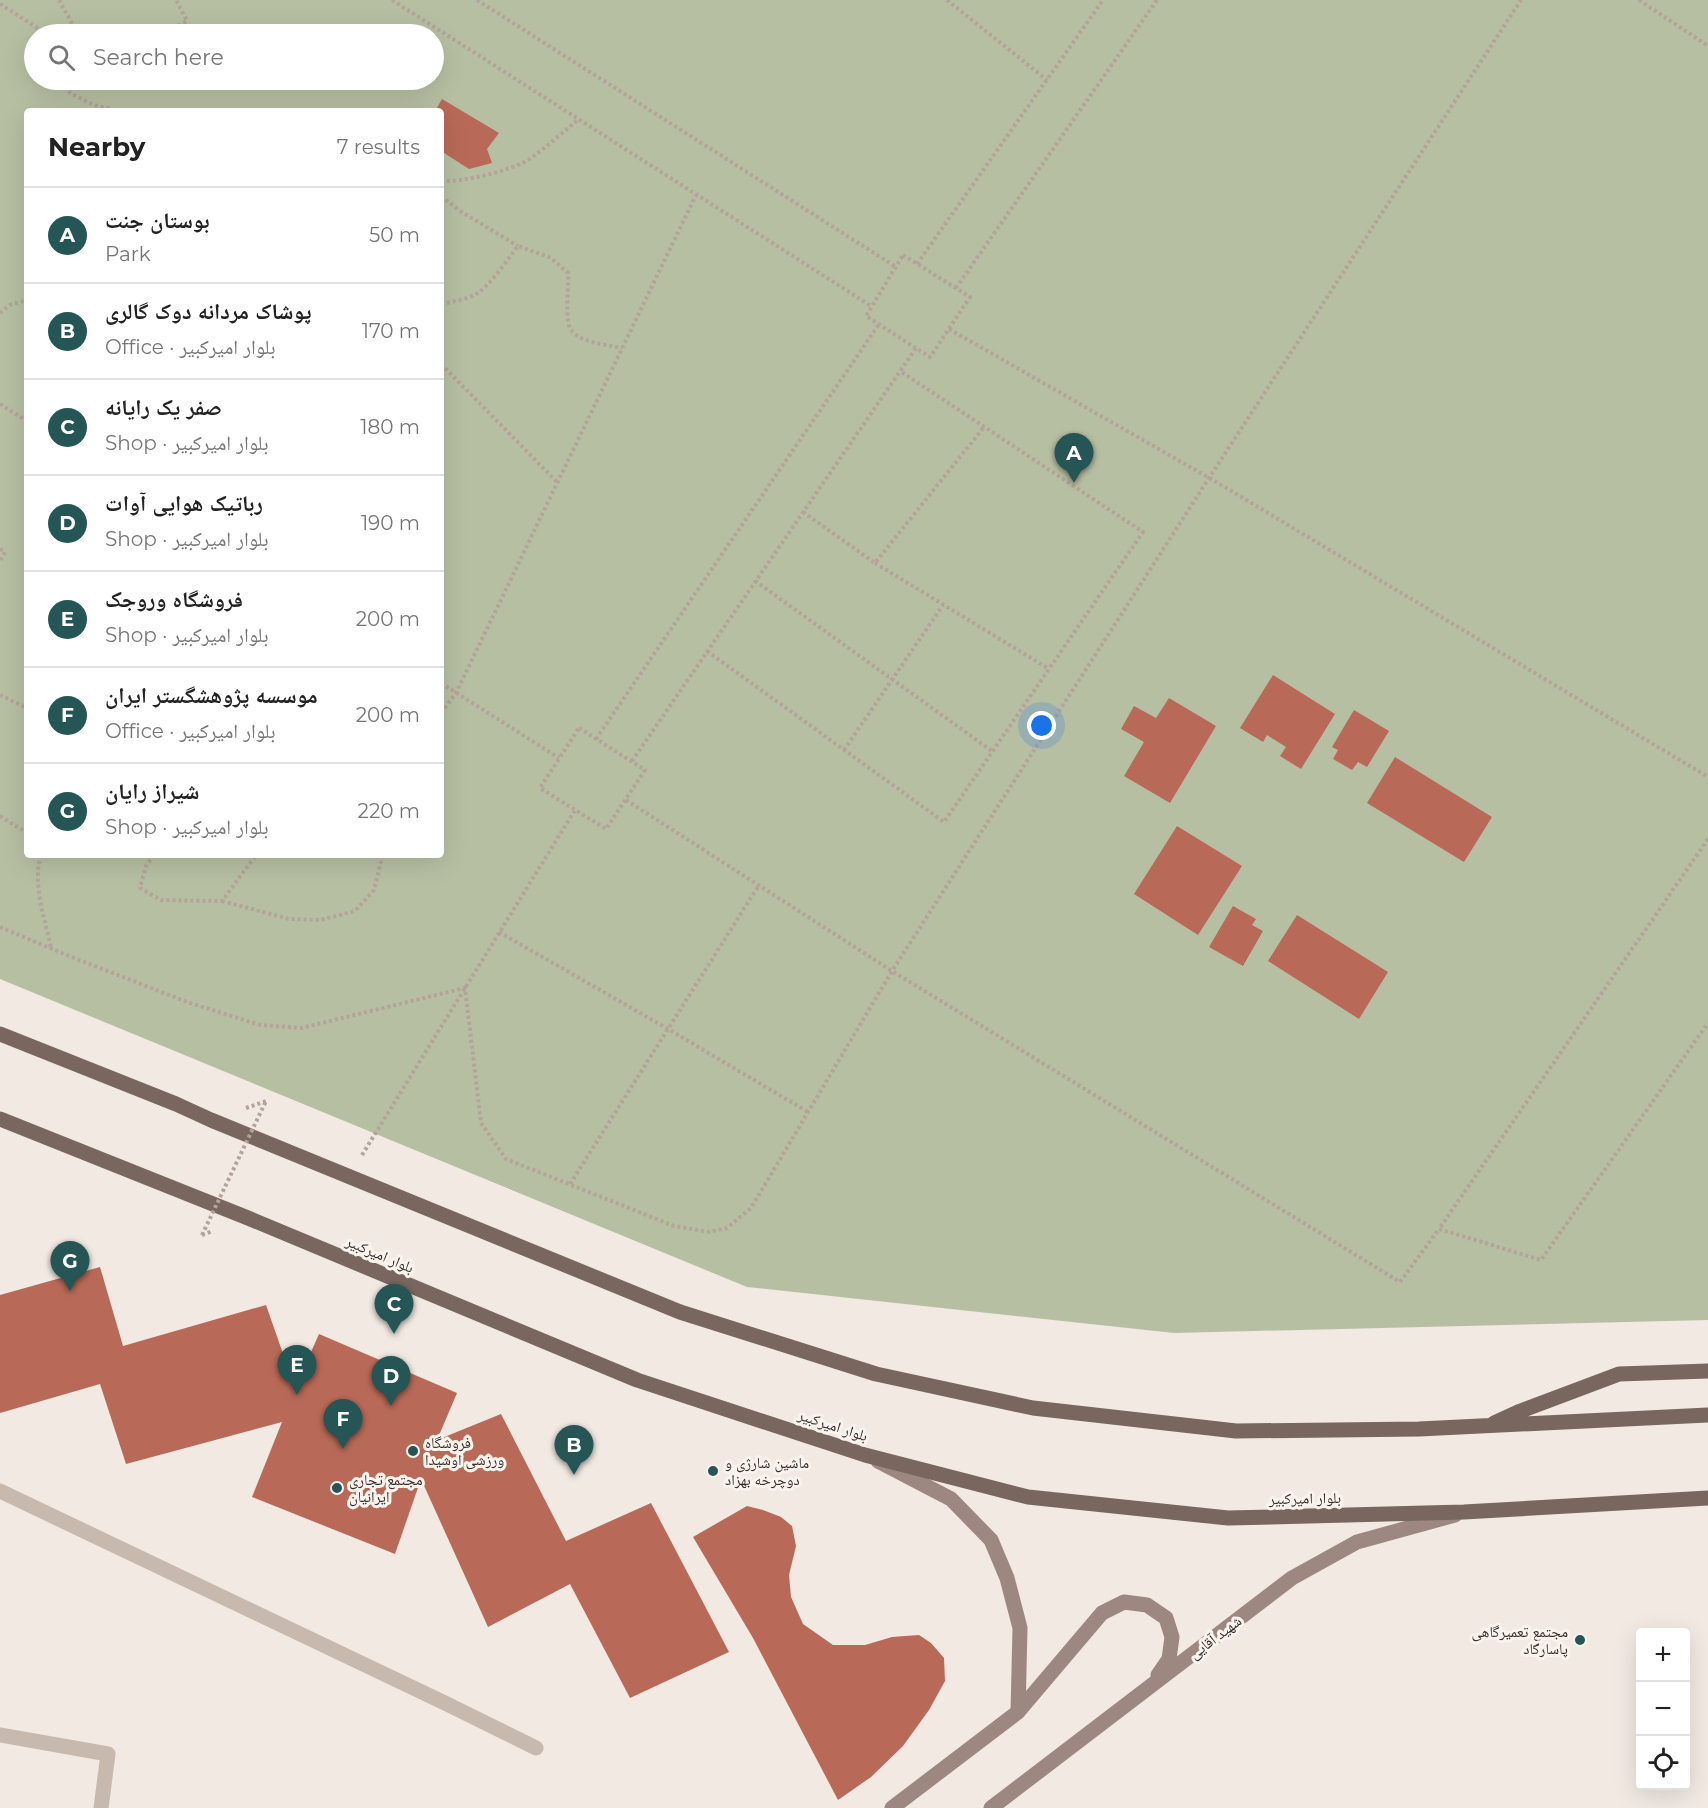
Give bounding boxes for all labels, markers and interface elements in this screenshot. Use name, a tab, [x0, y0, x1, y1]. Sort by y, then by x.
search box	[24, 24, 444, 90]
icon: search	[45, 41, 78, 74]
text: Search here	[93, 44, 224, 71]
text: Nearby	[48, 131, 145, 163]
text: 7 results	[337, 135, 420, 159]
text: بوستان جنت	[105, 207, 210, 234]
text: A	[60, 223, 75, 247]
text: 50 m	[369, 223, 420, 247]
text: Park	[105, 242, 151, 266]
text: پوشاک مردانه دوک گالری	[105, 298, 312, 325]
text: B	[60, 319, 75, 343]
text: 170 m	[362, 319, 420, 343]
text: Office · بلوار امیرکبیر	[105, 335, 276, 359]
text: صفر یک رایانه	[105, 394, 222, 421]
text: C	[60, 415, 75, 439]
text: 180 m	[360, 415, 420, 439]
text: Shop · بلوار امیرکبیر	[105, 431, 269, 455]
pin: A	[1054, 434, 1094, 483]
text: رباتیک هوایی آوات	[105, 490, 263, 517]
text: D	[59, 511, 76, 535]
text: 190 m	[361, 511, 420, 535]
text: Shop · بلوار امیرکبیر	[105, 527, 269, 551]
text: فروشگاه وروجک	[105, 586, 243, 613]
text: E	[61, 607, 74, 631]
text: 200 m	[356, 607, 420, 631]
text: Shop · بلوار امیرکبیر	[105, 623, 269, 647]
text: موسسه پژوهشگستر ایران	[105, 682, 318, 709]
text: F	[61, 703, 74, 727]
text: 200 m	[356, 703, 420, 727]
your location	[1027, 711, 1056, 740]
text: Office · بلوار امیرکبیر	[105, 719, 276, 743]
text: شیراز رایان	[105, 778, 200, 805]
text: G	[60, 799, 75, 823]
text: 220 m	[358, 799, 420, 823]
text: Shop · بلوار امیرکبیر	[105, 815, 269, 839]
street label: بلوار امیرکبیر	[342, 1231, 417, 1277]
pin: G	[50, 1242, 90, 1291]
pin: C	[374, 1284, 414, 1334]
pin: E	[278, 1346, 316, 1395]
pin: D	[372, 1356, 410, 1406]
pin: F	[324, 1400, 362, 1449]
street label: بلوار امیرکبیر	[795, 1405, 870, 1445]
pin: B	[554, 1426, 594, 1475]
place label: فروشگاه ورزشی اوشیدا	[425, 1433, 504, 1470]
marker: فروشگاه ورزشی اوشیدا	[406, 1444, 420, 1458]
place label: ماشین شارژی و دوچرخه بهزاد	[725, 1453, 809, 1489]
marker: ماشین شارژی و دوچرخه بهزاد	[706, 1464, 720, 1478]
place label: مجتمع تجاری ایرانیان	[349, 1470, 423, 1507]
marker: مجتمع تجاری ایرانیان	[330, 1481, 344, 1495]
street label: بلوار امیرکبیر	[1268, 1488, 1341, 1508]
street label: شهید آقایی	[1185, 1611, 1246, 1664]
place label: مجتمع تعمیرگاهی پاسارگاد	[1472, 1622, 1568, 1658]
map controls	[1636, 1628, 1690, 1790]
button: +	[1636, 1628, 1690, 1682]
marker: مجتمع تعمیرگاهی پاسارگاد	[1573, 1633, 1587, 1647]
button: −	[1636, 1682, 1690, 1736]
button: locate	[1636, 1736, 1690, 1790]

